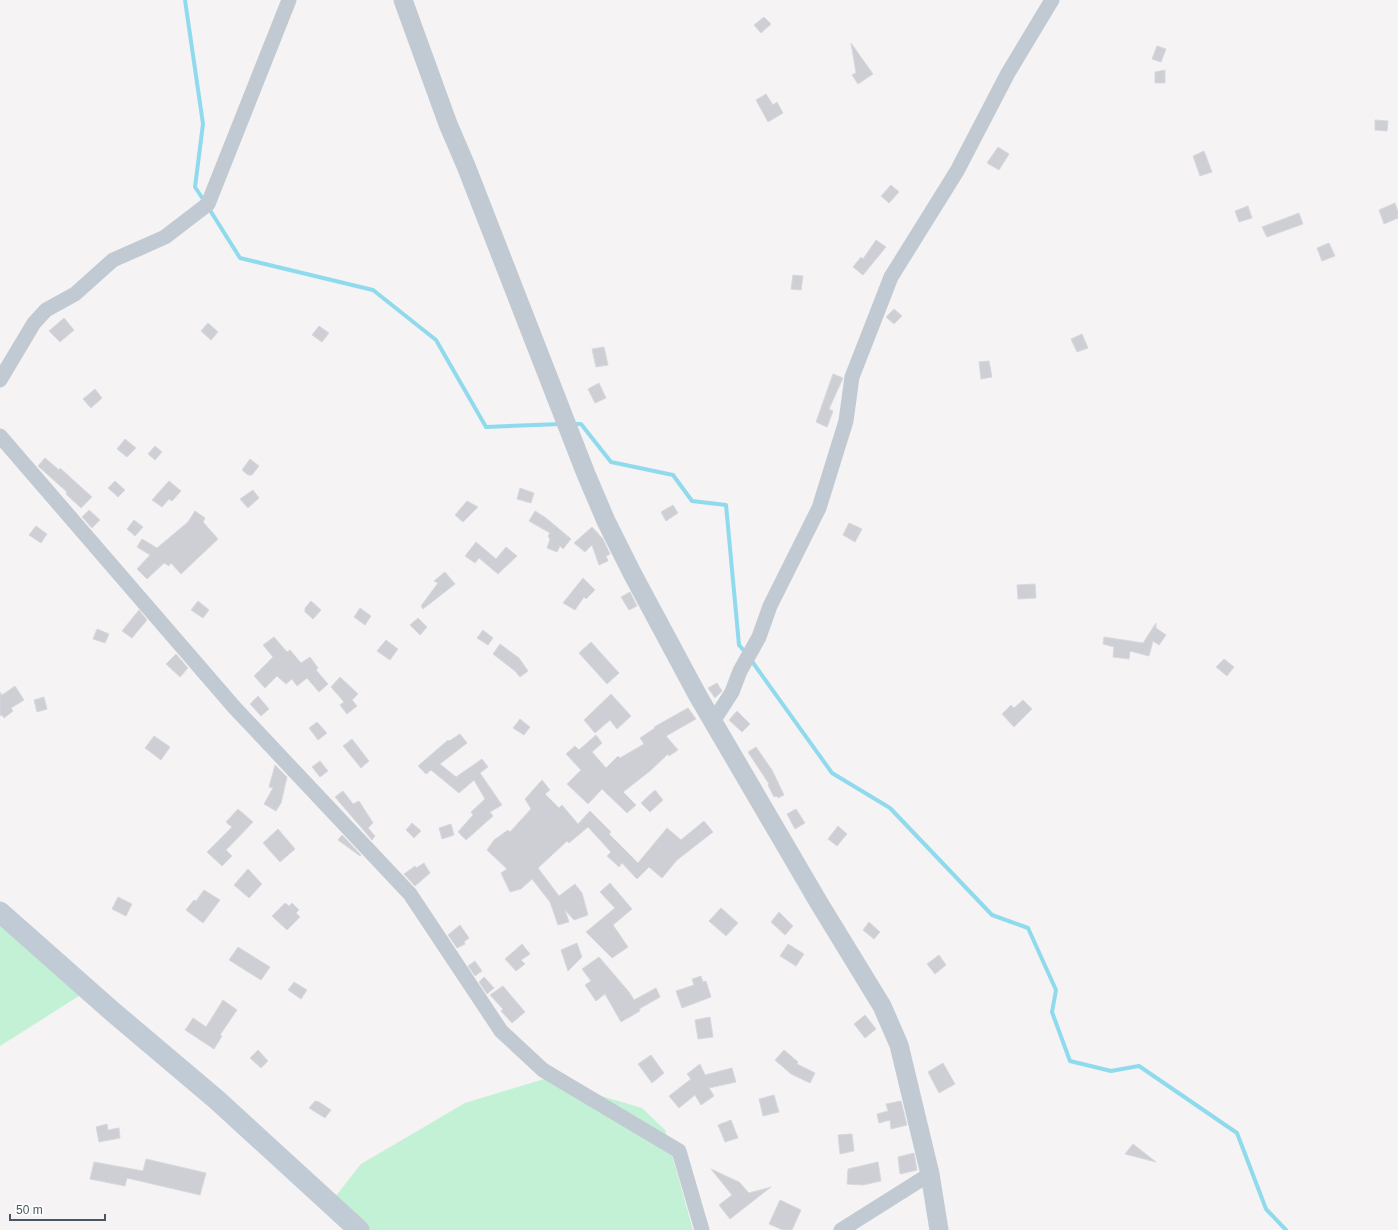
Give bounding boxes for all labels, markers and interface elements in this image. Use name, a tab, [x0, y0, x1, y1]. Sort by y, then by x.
scale bar	[10, 1196, 105, 1222]
text: 50 m	[16, 1203, 43, 1217]

